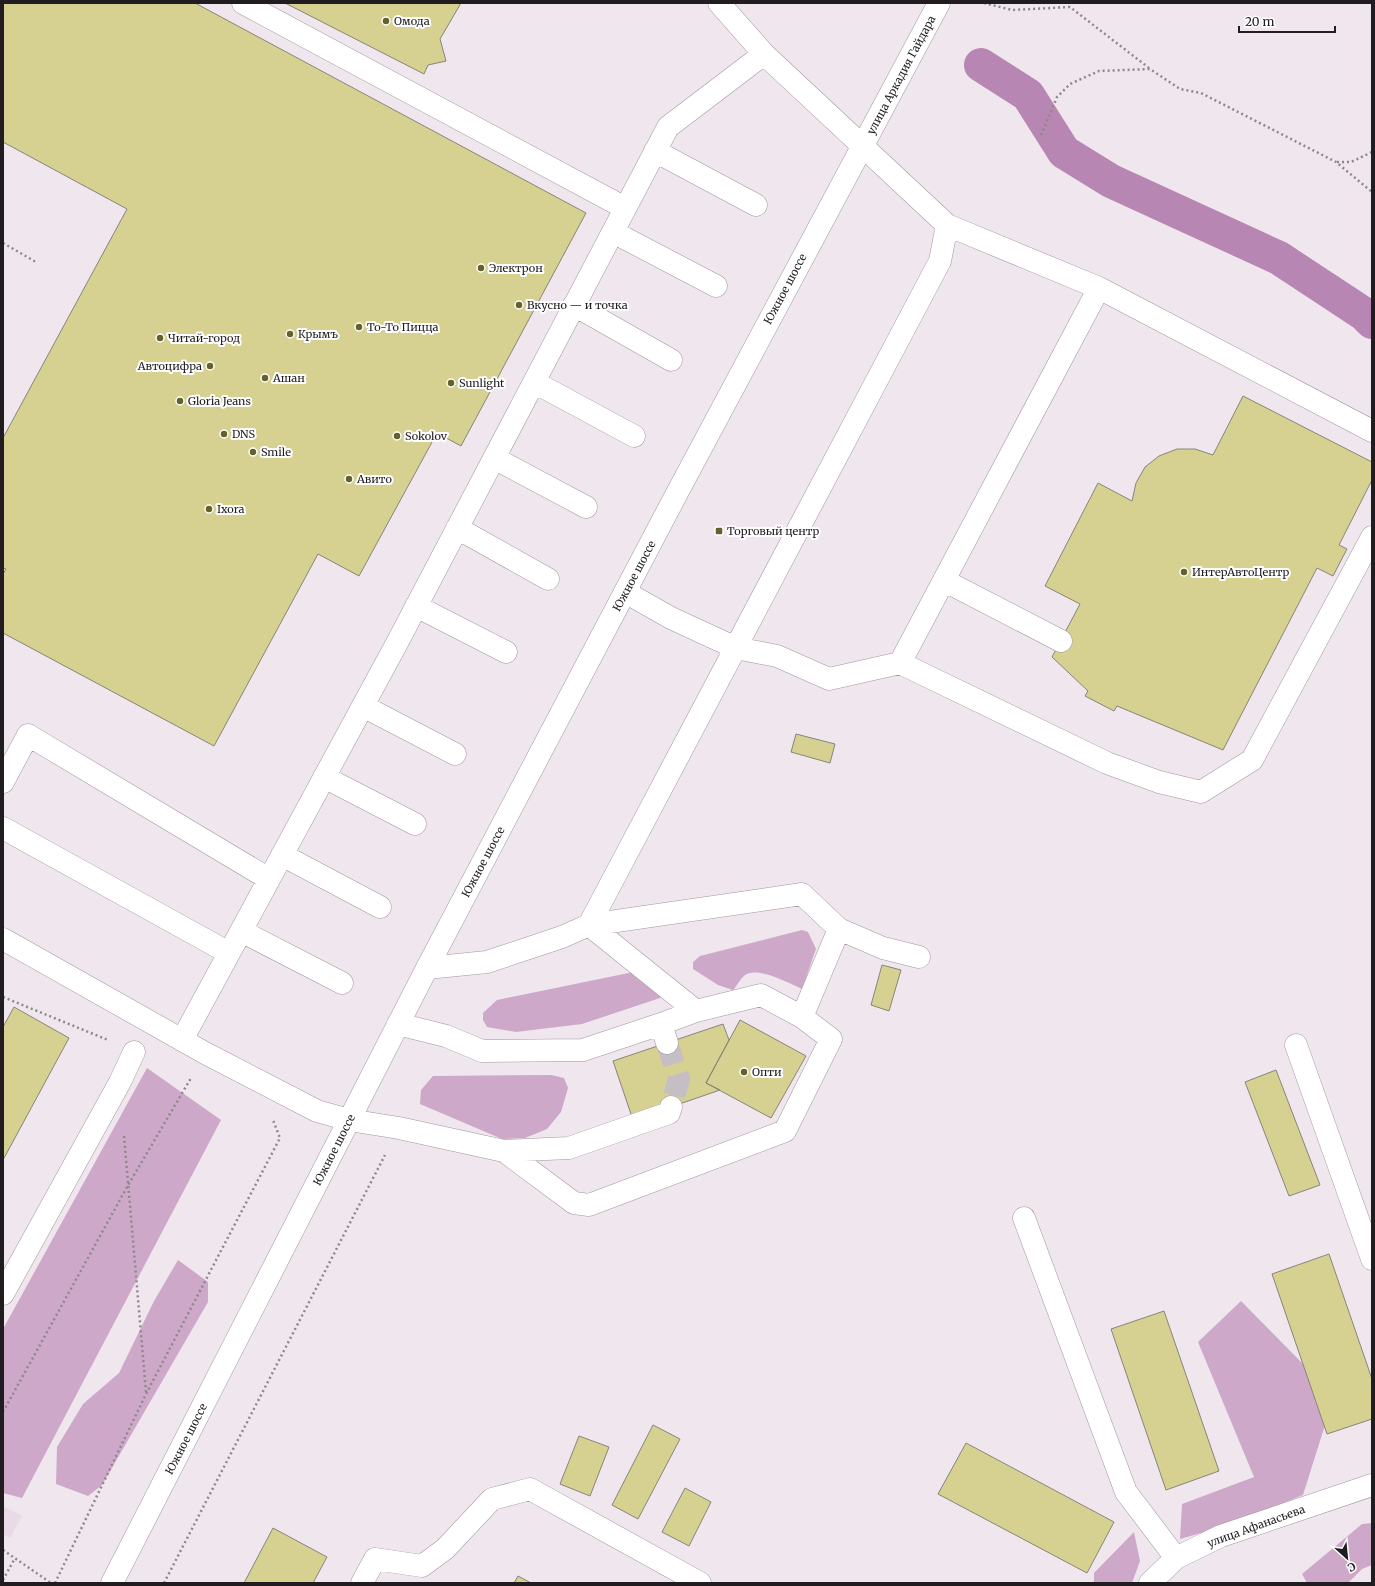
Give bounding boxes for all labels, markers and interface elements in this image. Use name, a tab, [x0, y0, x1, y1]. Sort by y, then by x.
scale bar	[1239, 8, 1335, 34]
street label: улица Аркадия Гайдара	[864, 13, 938, 137]
place label: Омода	[394, 14, 430, 28]
text: 20 m	[1245, 14, 1274, 29]
marker: Омода	[381, 16, 391, 26]
street label: Южное шоссе	[760, 251, 810, 327]
place label: Электрон	[489, 261, 543, 275]
marker: Электрон	[476, 263, 486, 273]
place label: Вкусно — и точка	[527, 298, 628, 312]
marker: Вкусно — и точка	[514, 300, 524, 310]
place label: То-То Пицца	[367, 320, 439, 334]
marker: То-То Пицца	[354, 322, 364, 332]
place label: Крымъ	[298, 327, 338, 341]
marker: Крымъ	[285, 329, 295, 339]
place label: Читай-город	[168, 331, 240, 345]
marker: Читай-город	[155, 333, 165, 343]
place label: Автоцифра	[137, 359, 202, 373]
marker: Автоцифра	[205, 361, 215, 371]
place label: Ашан	[272, 371, 305, 385]
marker: Ашан	[260, 373, 270, 383]
place label: Sunlight	[459, 376, 505, 390]
marker: Sunlight	[446, 378, 456, 388]
place label: Gloria Jeans	[188, 394, 251, 408]
marker: Gloria Jeans	[175, 396, 185, 406]
place label: DNS	[232, 427, 255, 441]
marker: DNS	[219, 429, 229, 439]
place label: Sokolov	[405, 429, 448, 443]
marker: Sokolov	[392, 431, 402, 441]
place label: Smile	[261, 445, 291, 459]
marker: Smile	[248, 447, 258, 457]
place label: Авито	[356, 472, 392, 486]
marker: Авито	[344, 474, 354, 484]
place label: Ixora	[217, 502, 245, 516]
marker: Ixora	[204, 504, 214, 514]
place label: Торговый центр	[727, 524, 820, 538]
marker: Торговый центр	[714, 526, 724, 536]
street label: Южное шоссе	[609, 538, 659, 614]
place label: ИнтерАвтоЦентр	[1192, 565, 1290, 579]
marker: ИнтерАвтоЦентр	[1179, 567, 1189, 577]
street label: Южное шоссе	[458, 824, 508, 900]
place label: Опти	[752, 1065, 782, 1079]
marker: Опти	[739, 1067, 749, 1077]
street label: Южное шоссе	[310, 1112, 358, 1188]
street label: Южное шоссе	[162, 1401, 210, 1477]
street label: улица Афанасьева	[1205, 1502, 1307, 1550]
north arrow	[1327, 1538, 1367, 1578]
text: С	[1345, 1559, 1358, 1575]

